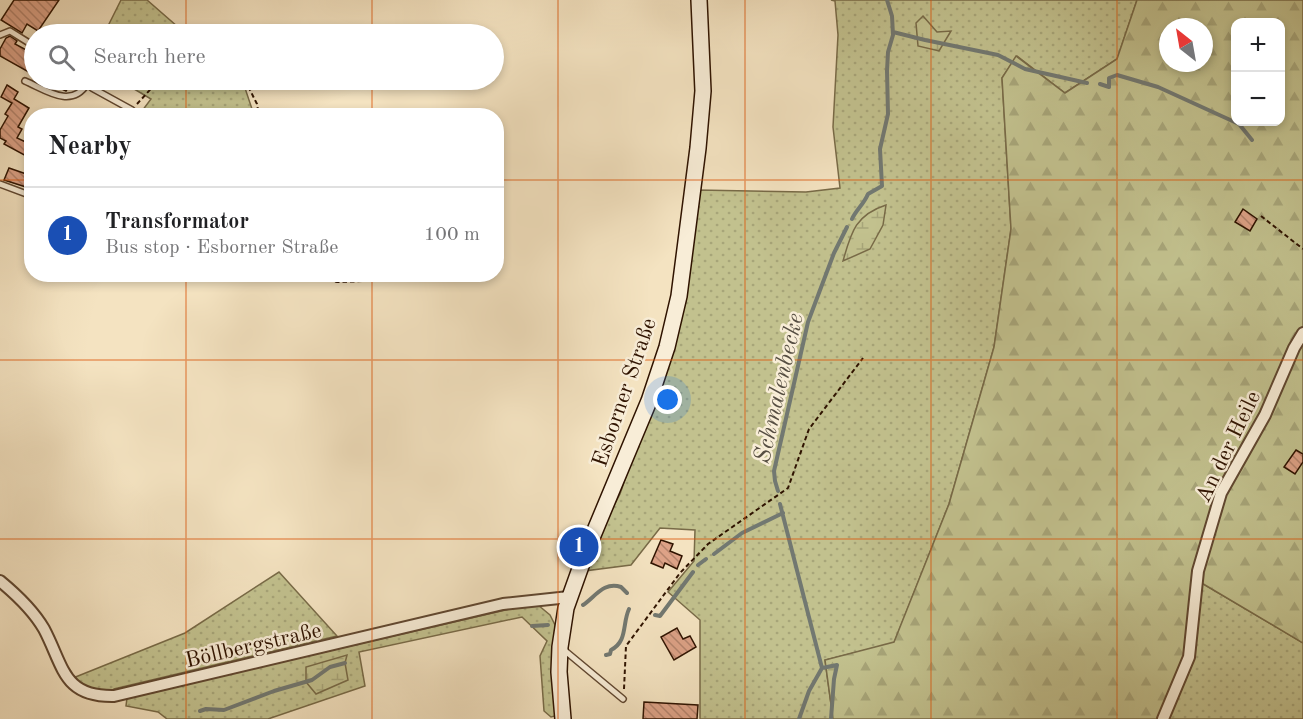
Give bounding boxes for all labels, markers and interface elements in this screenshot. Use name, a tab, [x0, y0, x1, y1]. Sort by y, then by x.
north arrow	[1159, 18, 1213, 72]
map controls	[1231, 18, 1285, 126]
button: +	[1231, 18, 1285, 72]
search box	[24, 24, 504, 90]
icon: search	[45, 41, 78, 74]
text: Search here	[93, 46, 206, 68]
button: −	[1231, 72, 1285, 126]
text: Nearby	[48, 134, 132, 160]
text: Transformator	[105, 211, 249, 233]
text: 1	[62, 225, 73, 245]
text: 100 m	[424, 225, 480, 245]
text: Bus stop · Esborner Straße	[105, 238, 338, 258]
water label: Schmalenbecke	[751, 311, 809, 466]
street label: Esborner Straße	[589, 315, 661, 470]
your location	[653, 385, 682, 414]
street label: An der Heile	[1192, 388, 1265, 506]
pin: 1	[560, 524, 598, 570]
street label: Böllbergstraße	[183, 620, 324, 672]

